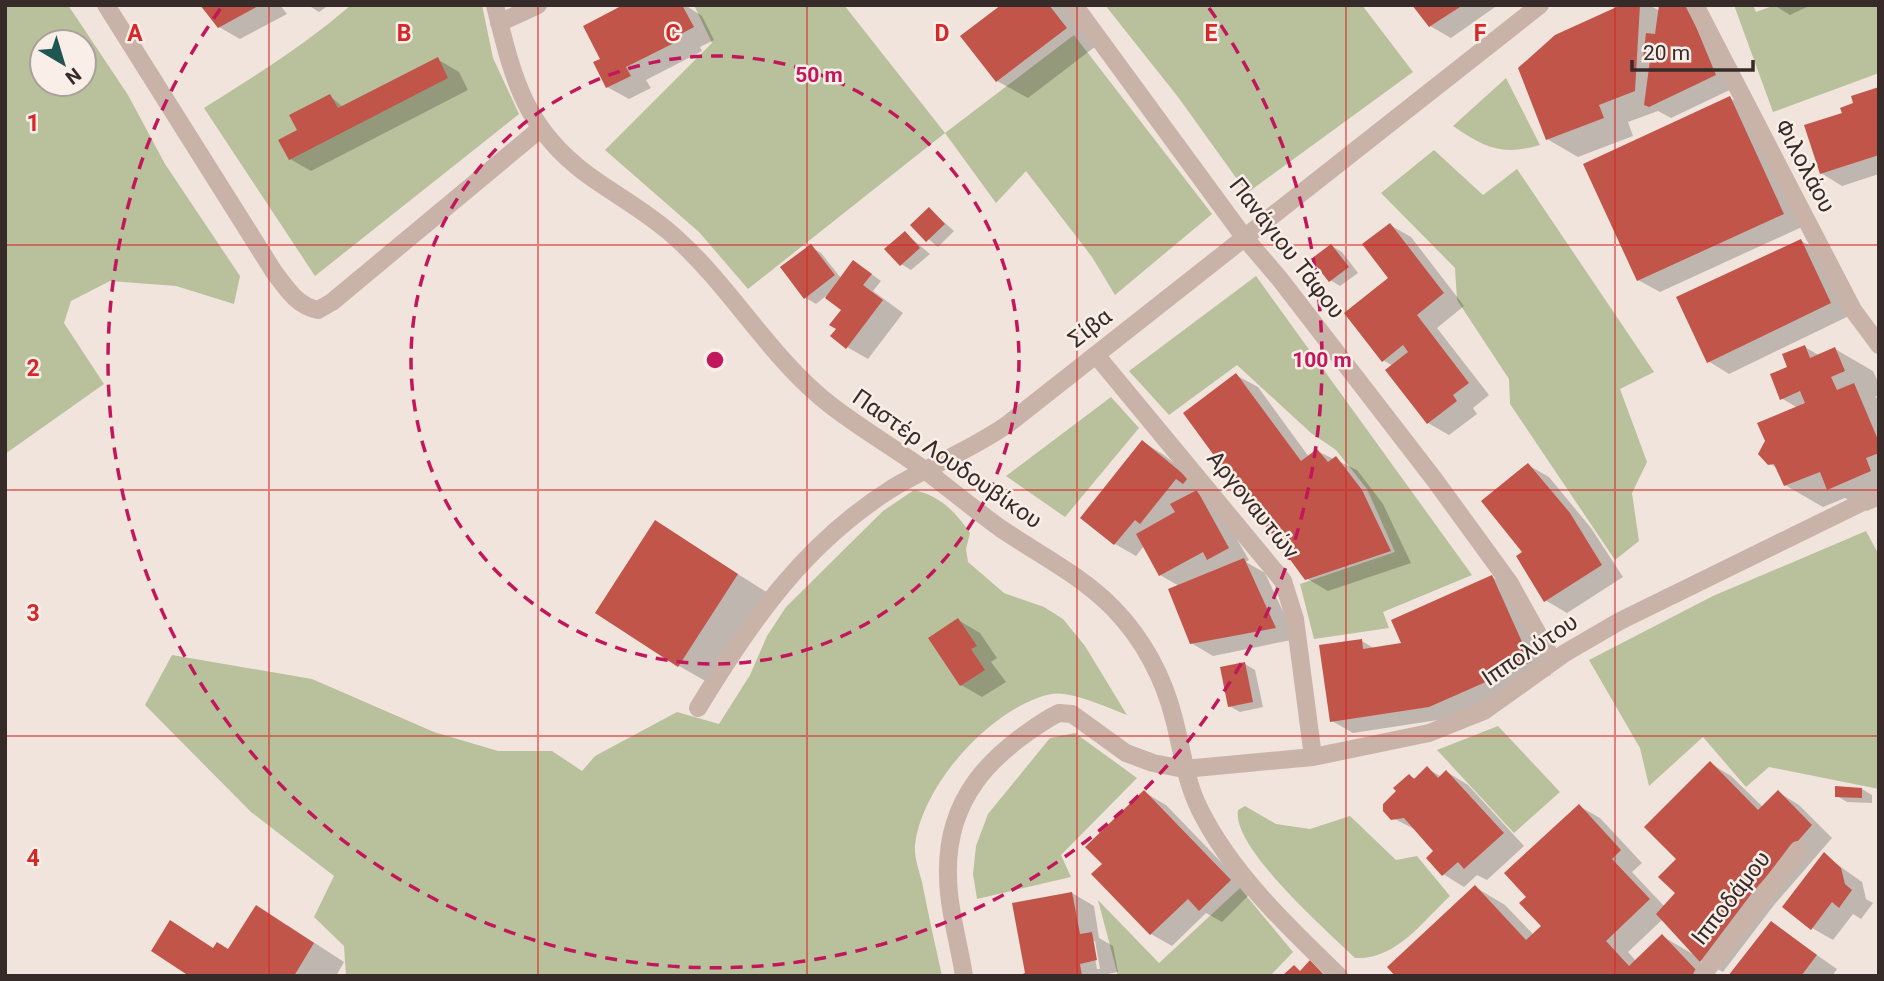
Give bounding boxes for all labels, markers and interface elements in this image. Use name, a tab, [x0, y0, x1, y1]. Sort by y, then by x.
text: A	[127, 20, 143, 47]
text: B	[397, 20, 411, 47]
text: C	[665, 20, 681, 47]
text: D	[935, 20, 949, 47]
text: E	[1205, 20, 1218, 47]
text: F	[1474, 20, 1487, 47]
north arrow	[28, 28, 98, 98]
scale bar	[1632, 28, 1753, 72]
text: 20 m	[1643, 41, 1690, 65]
text: N	[61, 63, 86, 89]
text: 50 m	[795, 63, 843, 87]
text: 1	[26, 110, 40, 137]
street label: Φιλολάου	[1769, 115, 1841, 217]
street label: Πανάγιου Τάφου	[1224, 172, 1350, 324]
street label: Σίβα	[1063, 303, 1117, 353]
centre of rings	[703, 348, 727, 372]
text: 100 m	[1292, 348, 1352, 372]
text: 2	[26, 355, 40, 382]
street label: Παστέρ Λουδουβίκου	[847, 384, 1047, 534]
street label: Αργοναυτών	[1201, 446, 1305, 564]
text: 3	[26, 600, 40, 627]
street label: Ιππολύτου	[1477, 608, 1583, 692]
text: 4	[26, 845, 40, 872]
street label: Ιπποδάμου	[1686, 846, 1776, 950]

